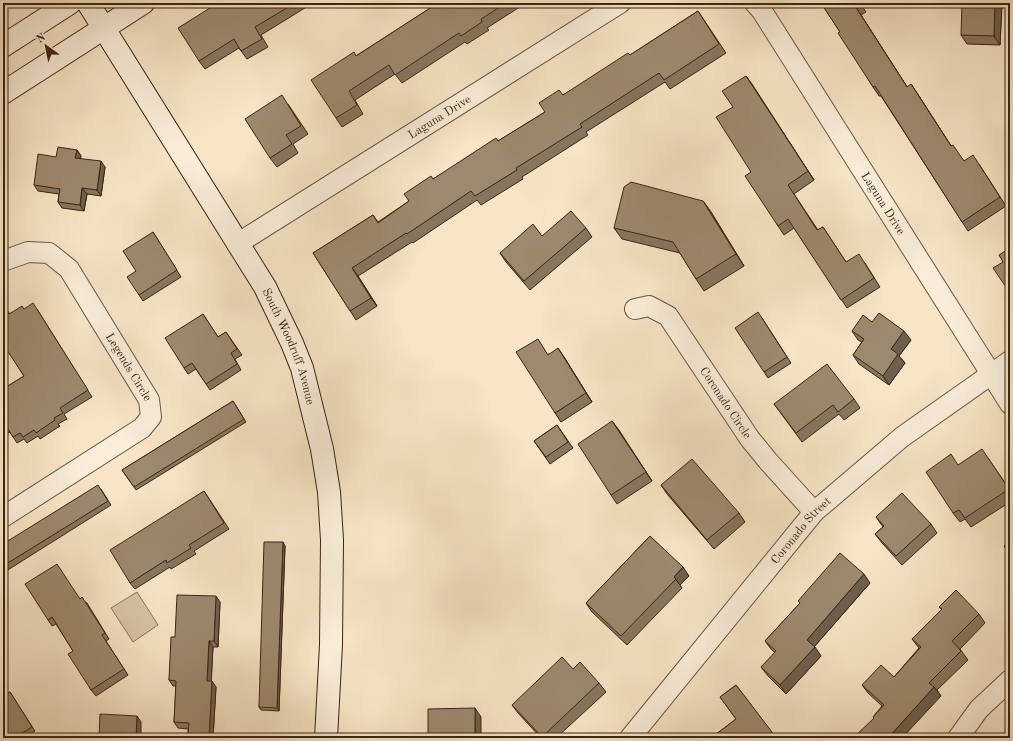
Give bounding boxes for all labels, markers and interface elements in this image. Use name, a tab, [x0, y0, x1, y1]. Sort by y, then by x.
north arrow	[26, 26, 66, 66]
text: N	[35, 32, 48, 46]
street label: Laguna Drive	[406, 93, 474, 142]
street label: Laguna Drive	[858, 170, 907, 238]
street label: South Woodruff Avenue	[260, 287, 316, 407]
street label: Legends Circle	[103, 331, 153, 404]
street label: Coronado Circle	[697, 365, 753, 442]
street label: Coronado Street	[769, 495, 834, 567]

